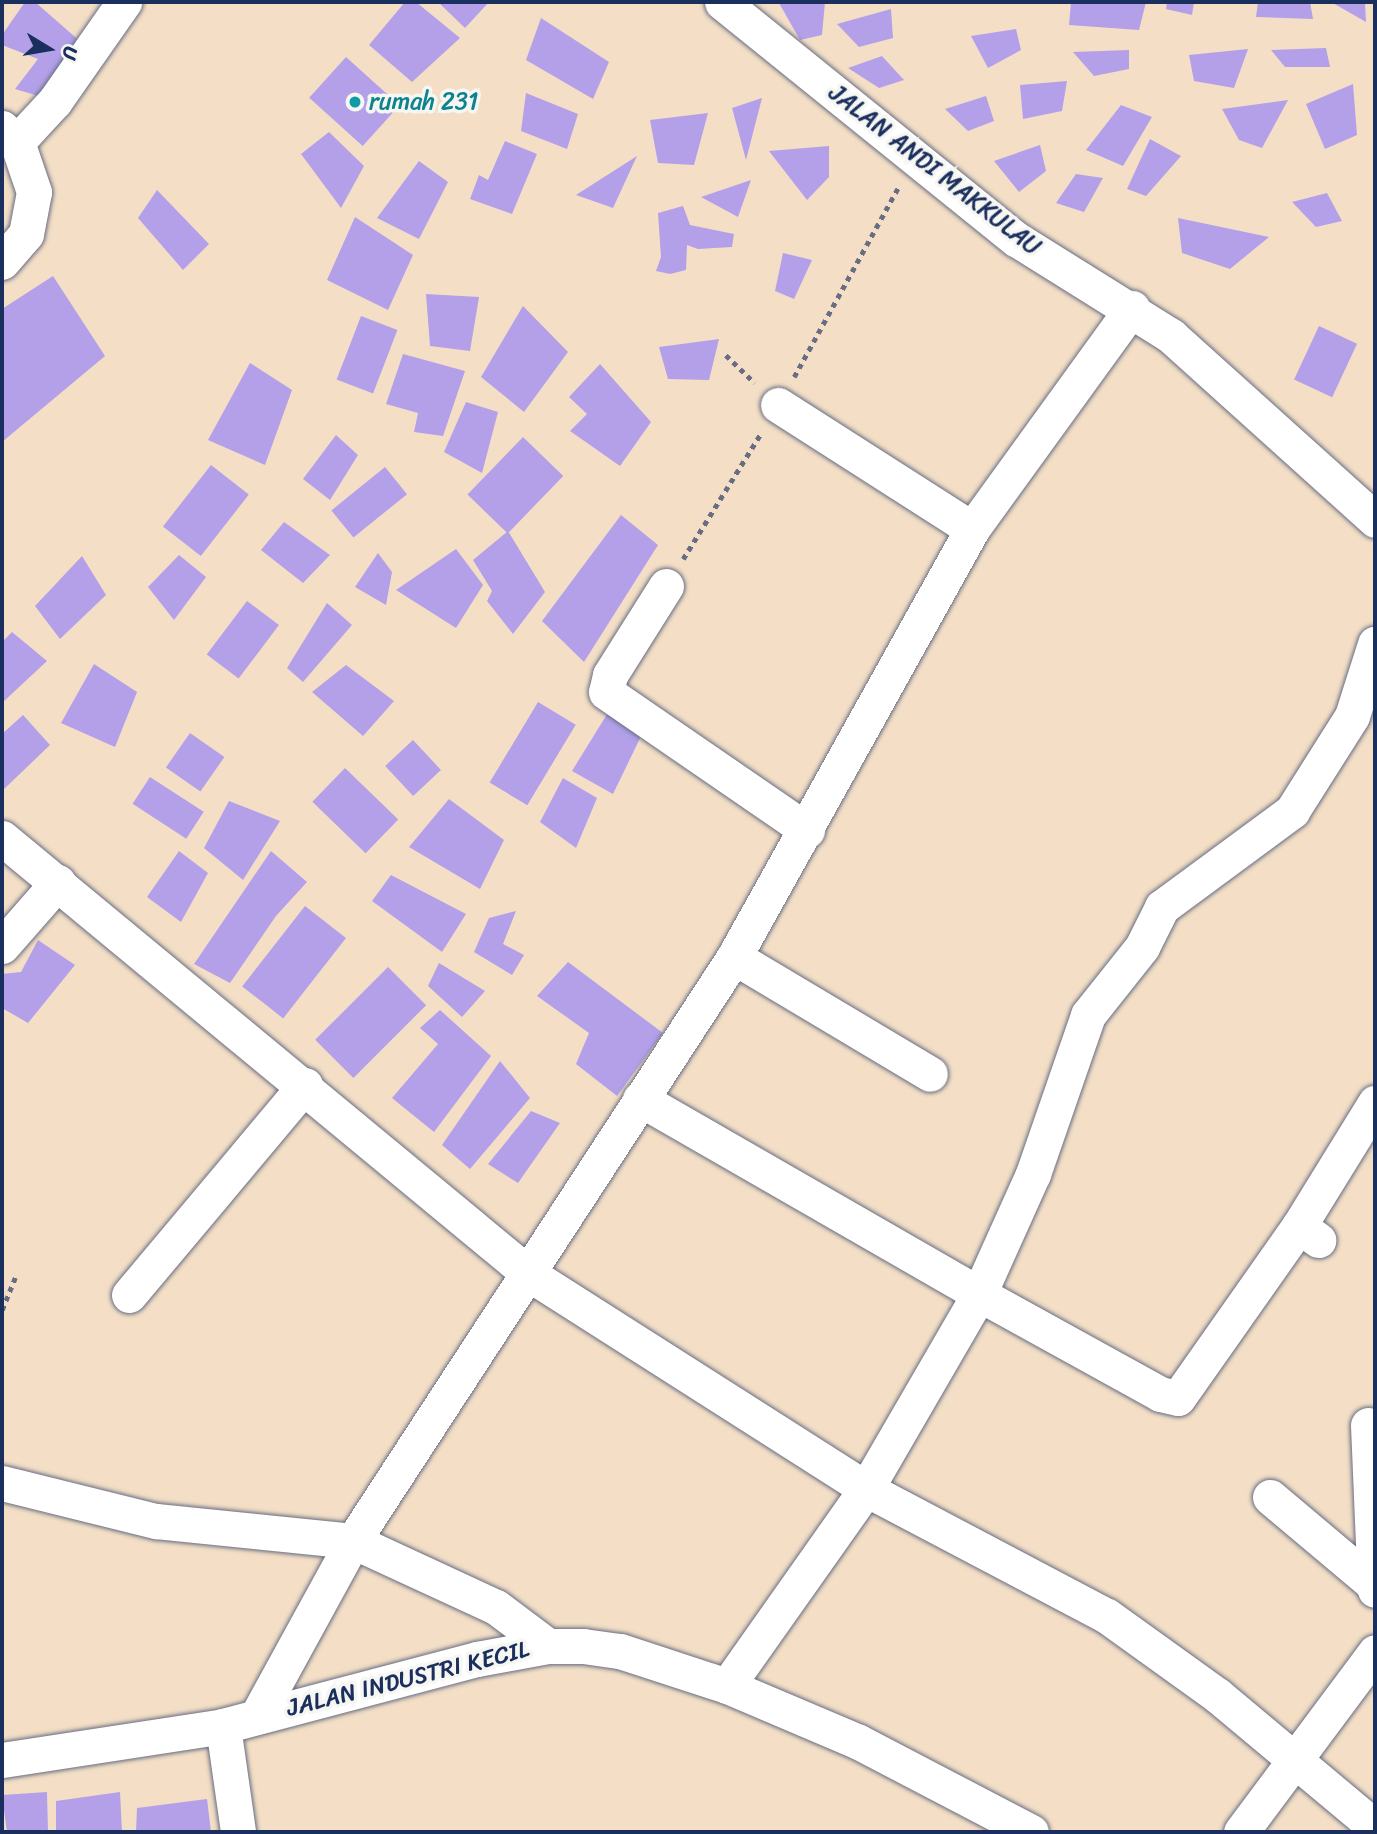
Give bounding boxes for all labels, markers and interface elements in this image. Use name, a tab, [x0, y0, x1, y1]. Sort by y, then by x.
north arrow	[14, 14, 84, 84]
text: U	[53, 44, 88, 62]
street label: JALAN ANDI MAKKULAU	[824, 79, 1046, 261]
place label: rumah 231	[369, 88, 478, 116]
marker: rumah 231	[347, 94, 363, 110]
street label: JALAN INDUSTRI KECIL	[284, 1635, 532, 1723]

